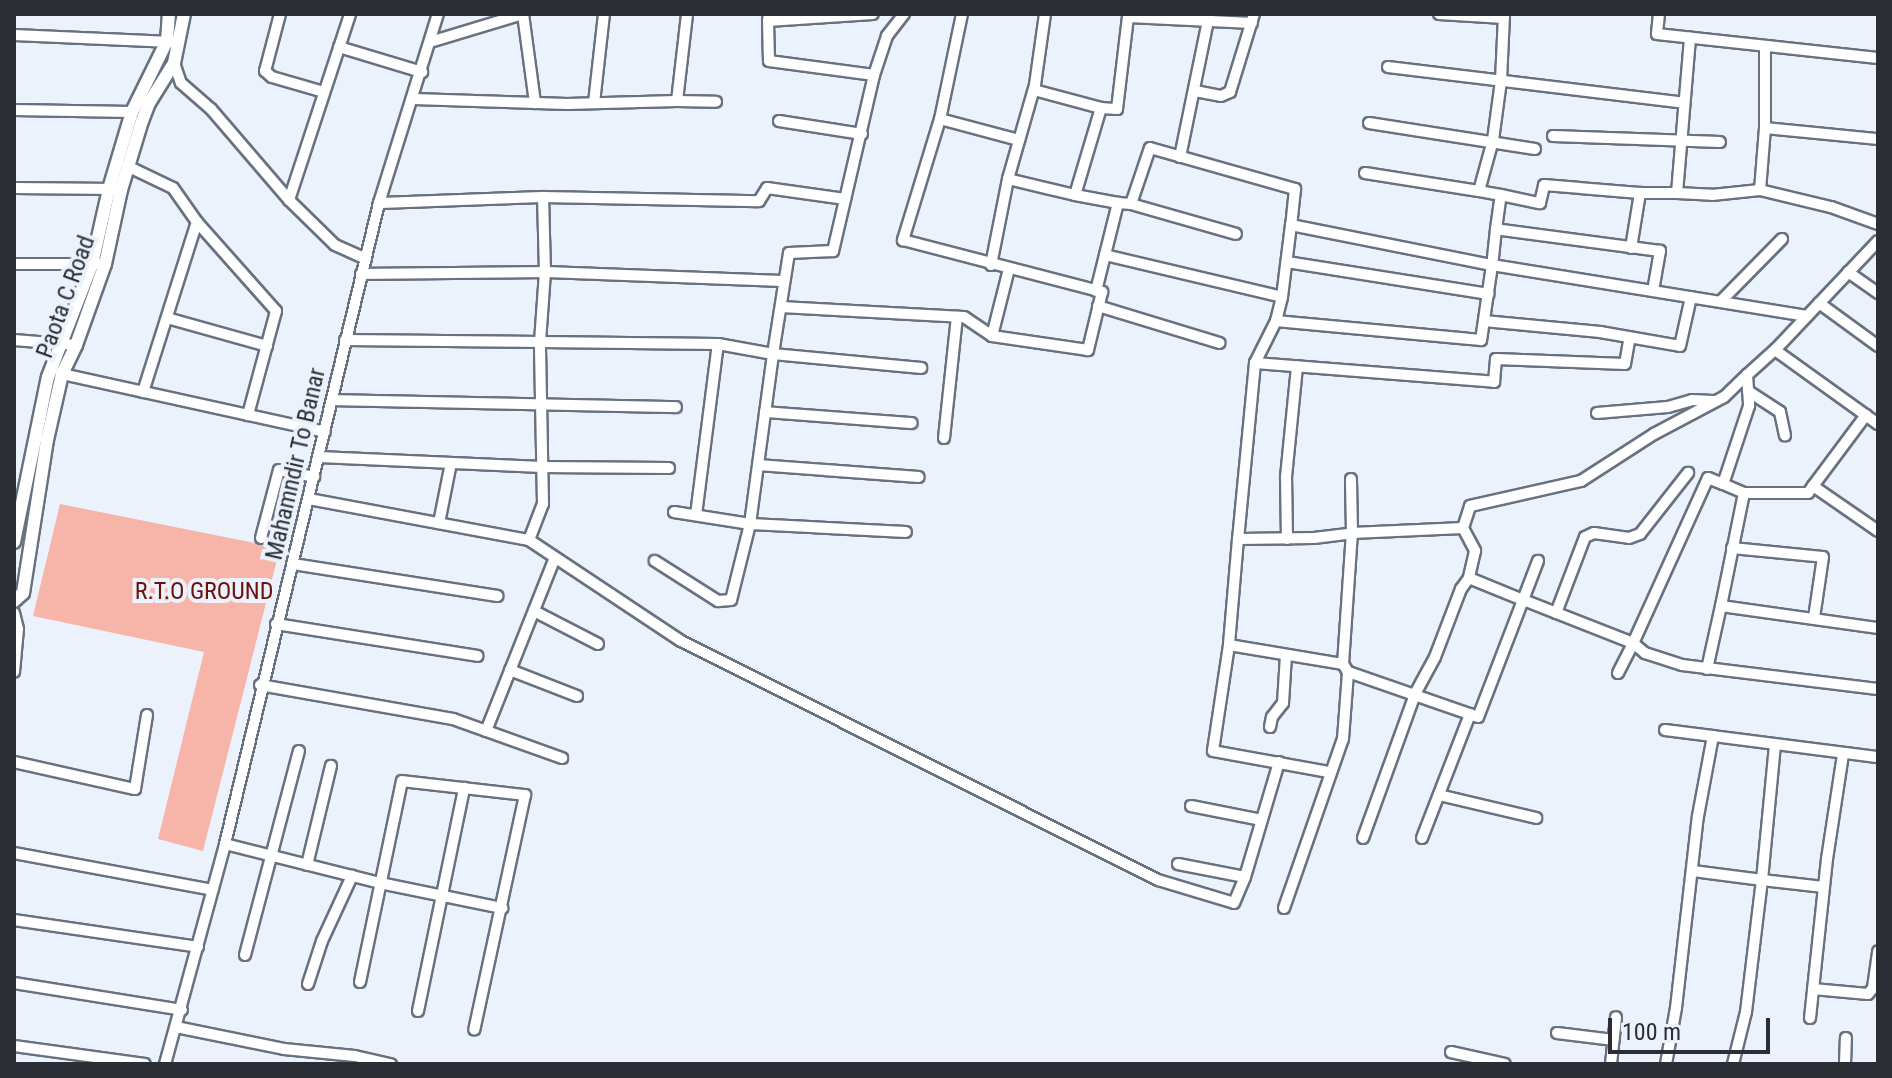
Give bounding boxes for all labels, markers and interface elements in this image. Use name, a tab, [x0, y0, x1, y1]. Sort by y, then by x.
street label: Paota C Road	[31, 232, 101, 362]
street label: Mahamndir To Banar	[260, 365, 332, 563]
park label: R.T.O GROUND	[135, 578, 273, 606]
scale bar	[1612, 1002, 1774, 1052]
text: 100 m	[1622, 1018, 1681, 1046]

